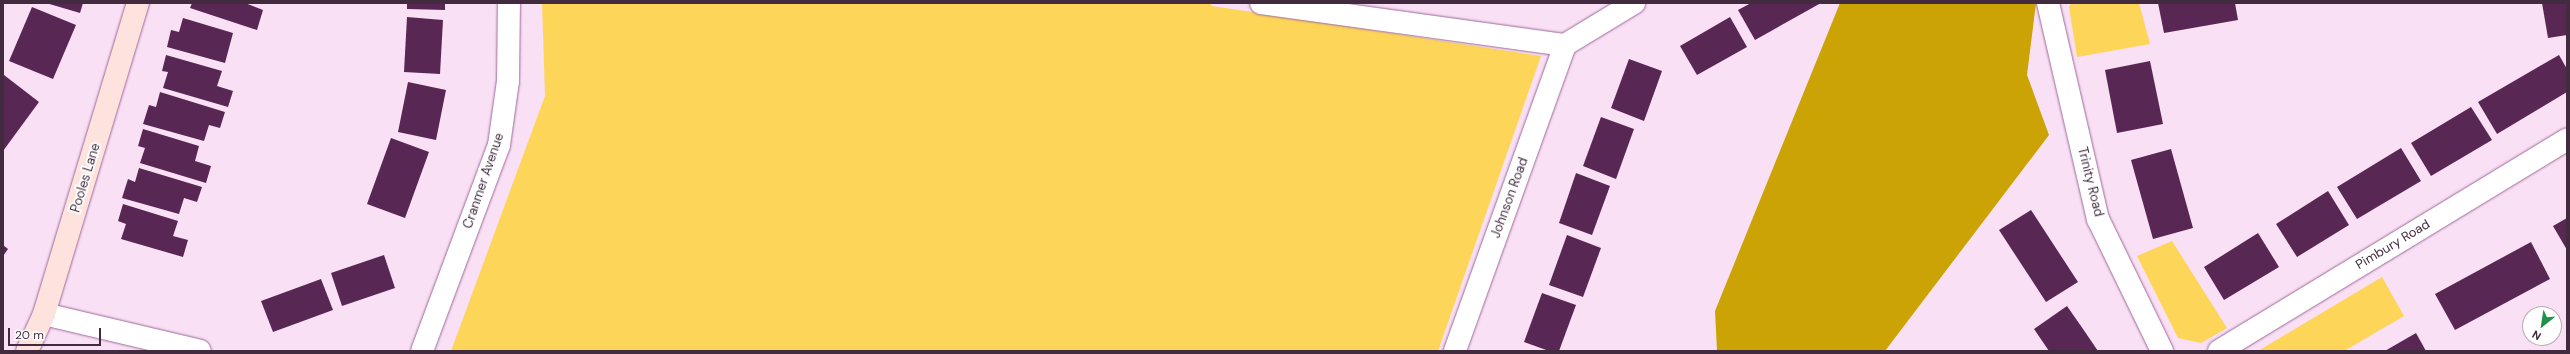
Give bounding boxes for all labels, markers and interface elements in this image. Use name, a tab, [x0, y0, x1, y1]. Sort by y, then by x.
street label: Cranmer Avenue	[460, 131, 508, 231]
street label: Pooles Lane	[68, 141, 104, 215]
street label: Trinity Road	[2074, 146, 2106, 218]
street label: Johnson Road	[1488, 156, 1532, 240]
street label: Pimbury Road	[2353, 217, 2433, 273]
north arrow	[2522, 306, 2562, 346]
scale bar	[10, 320, 103, 346]
text: 20 m	[15, 327, 44, 343]
text: N	[2530, 327, 2543, 344]

